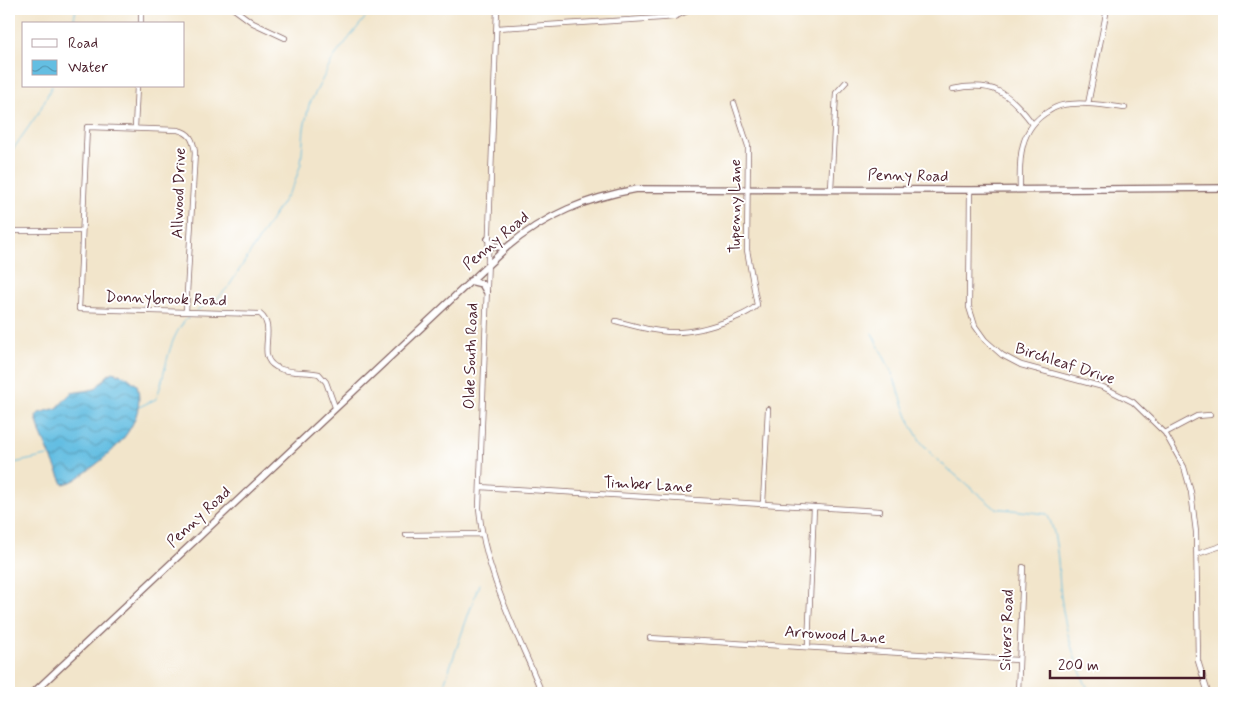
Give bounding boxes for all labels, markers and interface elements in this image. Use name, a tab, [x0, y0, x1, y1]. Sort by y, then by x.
legend	[22, 22, 185, 88]
text: Road	[68, 34, 98, 54]
text: Water	[68, 58, 108, 78]
street label: Allwood Drive	[167, 147, 191, 239]
street label: Tupenny Lane	[725, 159, 746, 253]
street label: Penny Road	[867, 165, 949, 187]
street label: Penny Road	[458, 207, 534, 275]
street label: Donnybrook Road	[105, 286, 227, 312]
street label: Olde South Road	[459, 302, 483, 410]
street label: Birchleaf Drive	[1012, 338, 1118, 390]
street label: Timber Lane	[603, 472, 693, 498]
street label: Penny Road	[162, 482, 236, 552]
street label: Silvers Road	[995, 589, 1019, 671]
street label: Arrowood Lane	[784, 621, 886, 649]
scale bar	[1050, 647, 1204, 679]
text: 200 m	[1058, 656, 1099, 676]

